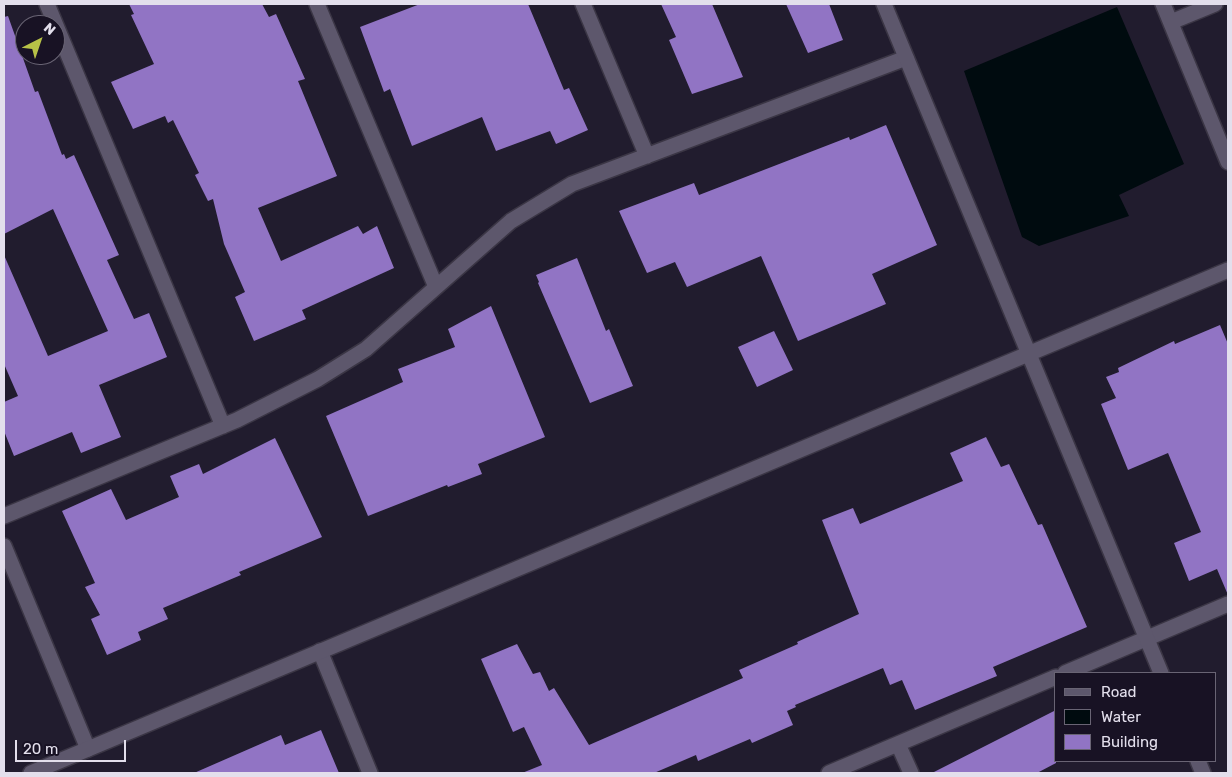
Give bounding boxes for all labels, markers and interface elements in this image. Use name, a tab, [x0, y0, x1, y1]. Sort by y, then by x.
north arrow	[15, 15, 65, 65]
text: N	[40, 19, 59, 39]
legend	[1054, 672, 1217, 762]
text: Road	[1101, 683, 1137, 701]
text: Water	[1101, 708, 1141, 726]
scale bar	[18, 730, 129, 762]
text: Building	[1101, 733, 1158, 751]
text: 20 m	[23, 740, 58, 758]

